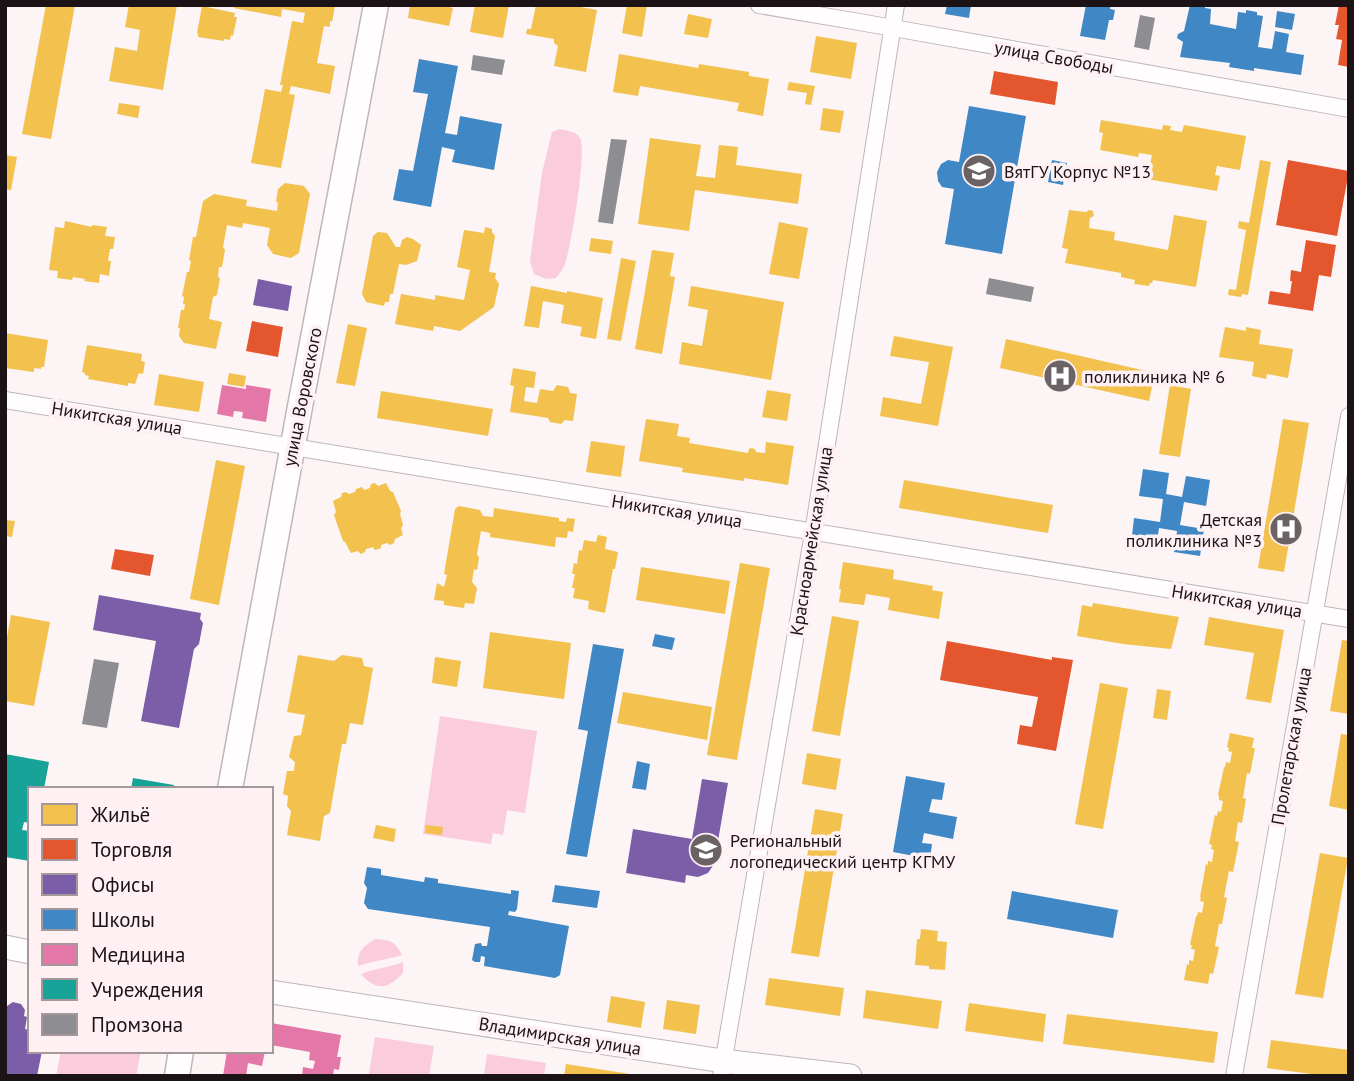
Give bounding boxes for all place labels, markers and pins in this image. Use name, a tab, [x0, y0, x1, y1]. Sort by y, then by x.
school or university icon: ВятГУ Корпус №13	[960, 152, 998, 190]
place label: ВятГУ Корпус №13	[1004, 160, 1151, 183]
hospital icon: поликлиника № 6	[1041, 357, 1079, 395]
place label: поликлиника № 6	[1084, 365, 1225, 388]
place label: Детская поликлиника №3	[1126, 508, 1262, 552]
hospital icon: Детская поликлиника №3	[1267, 510, 1305, 548]
place label: Региональный логопедический центр КГМУ	[729, 829, 955, 873]
school or university icon: Региональный логопедический центр КГМУ	[687, 831, 725, 869]

